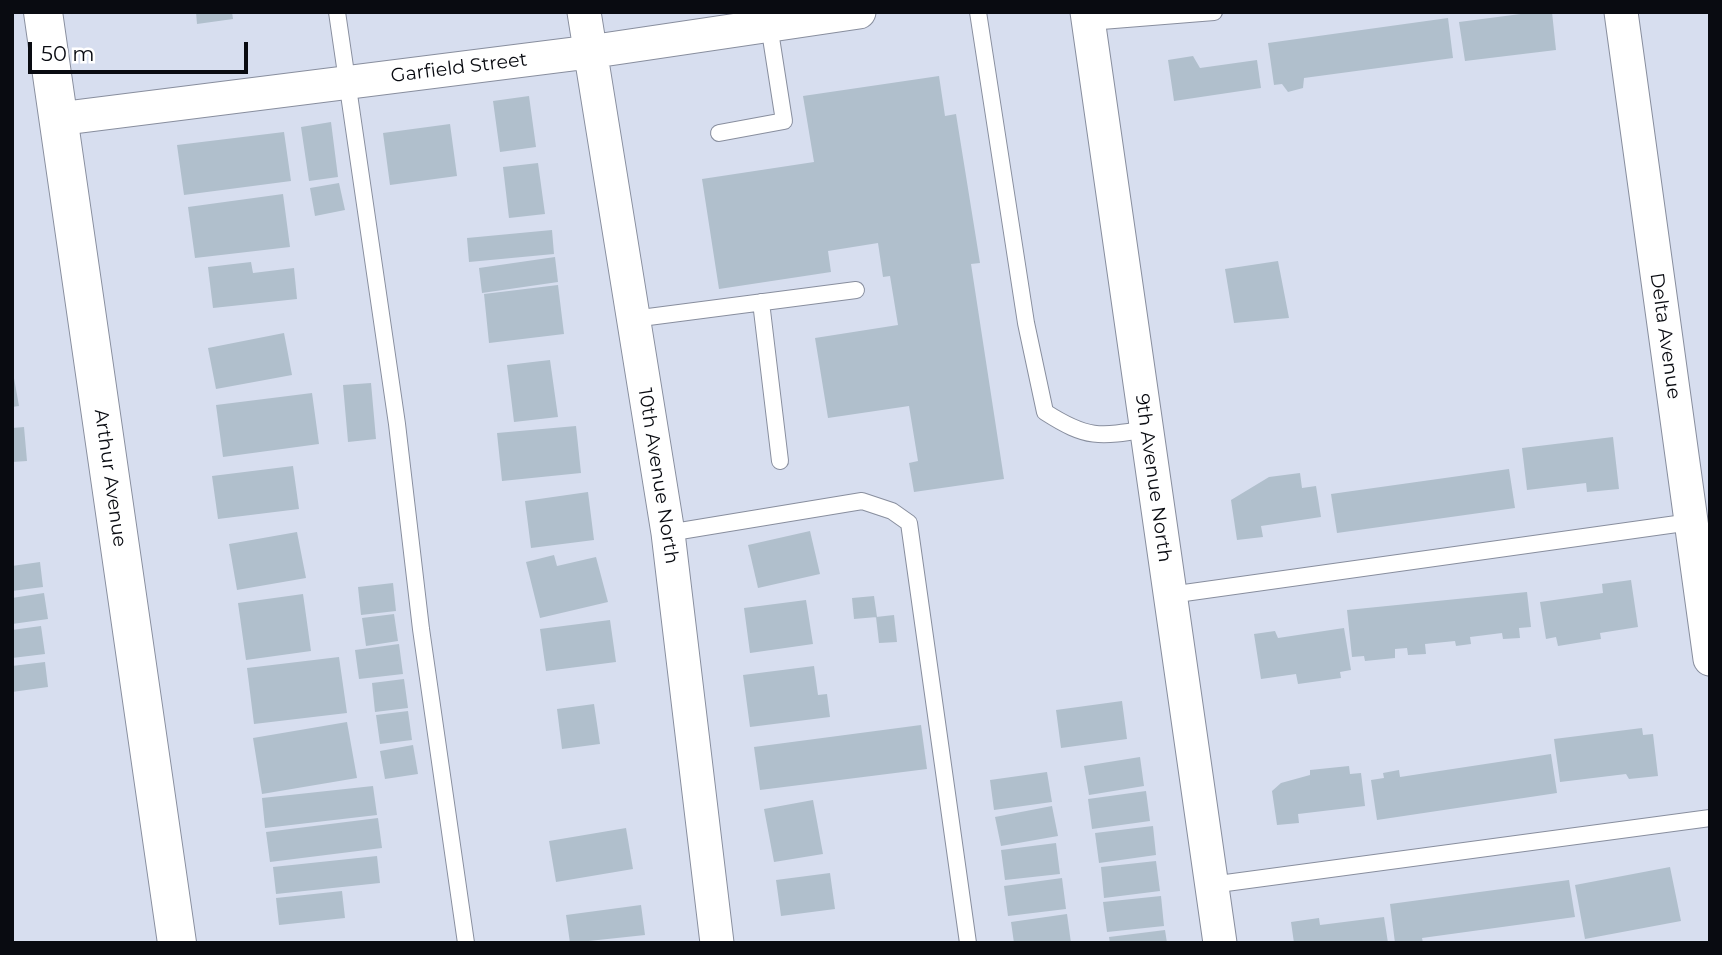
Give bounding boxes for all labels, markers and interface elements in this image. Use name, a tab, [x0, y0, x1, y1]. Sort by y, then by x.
scale bar	[32, 28, 252, 72]
text: 50 m	[41, 41, 95, 66]
street label: Garfield Street	[389, 48, 529, 88]
street label: Delta Avenue	[1645, 271, 1685, 401]
street label: 10th Avenue North	[633, 386, 683, 566]
street label: 9th Avenue North	[1130, 392, 1176, 564]
street label: Arthur Avenue	[89, 408, 131, 548]

